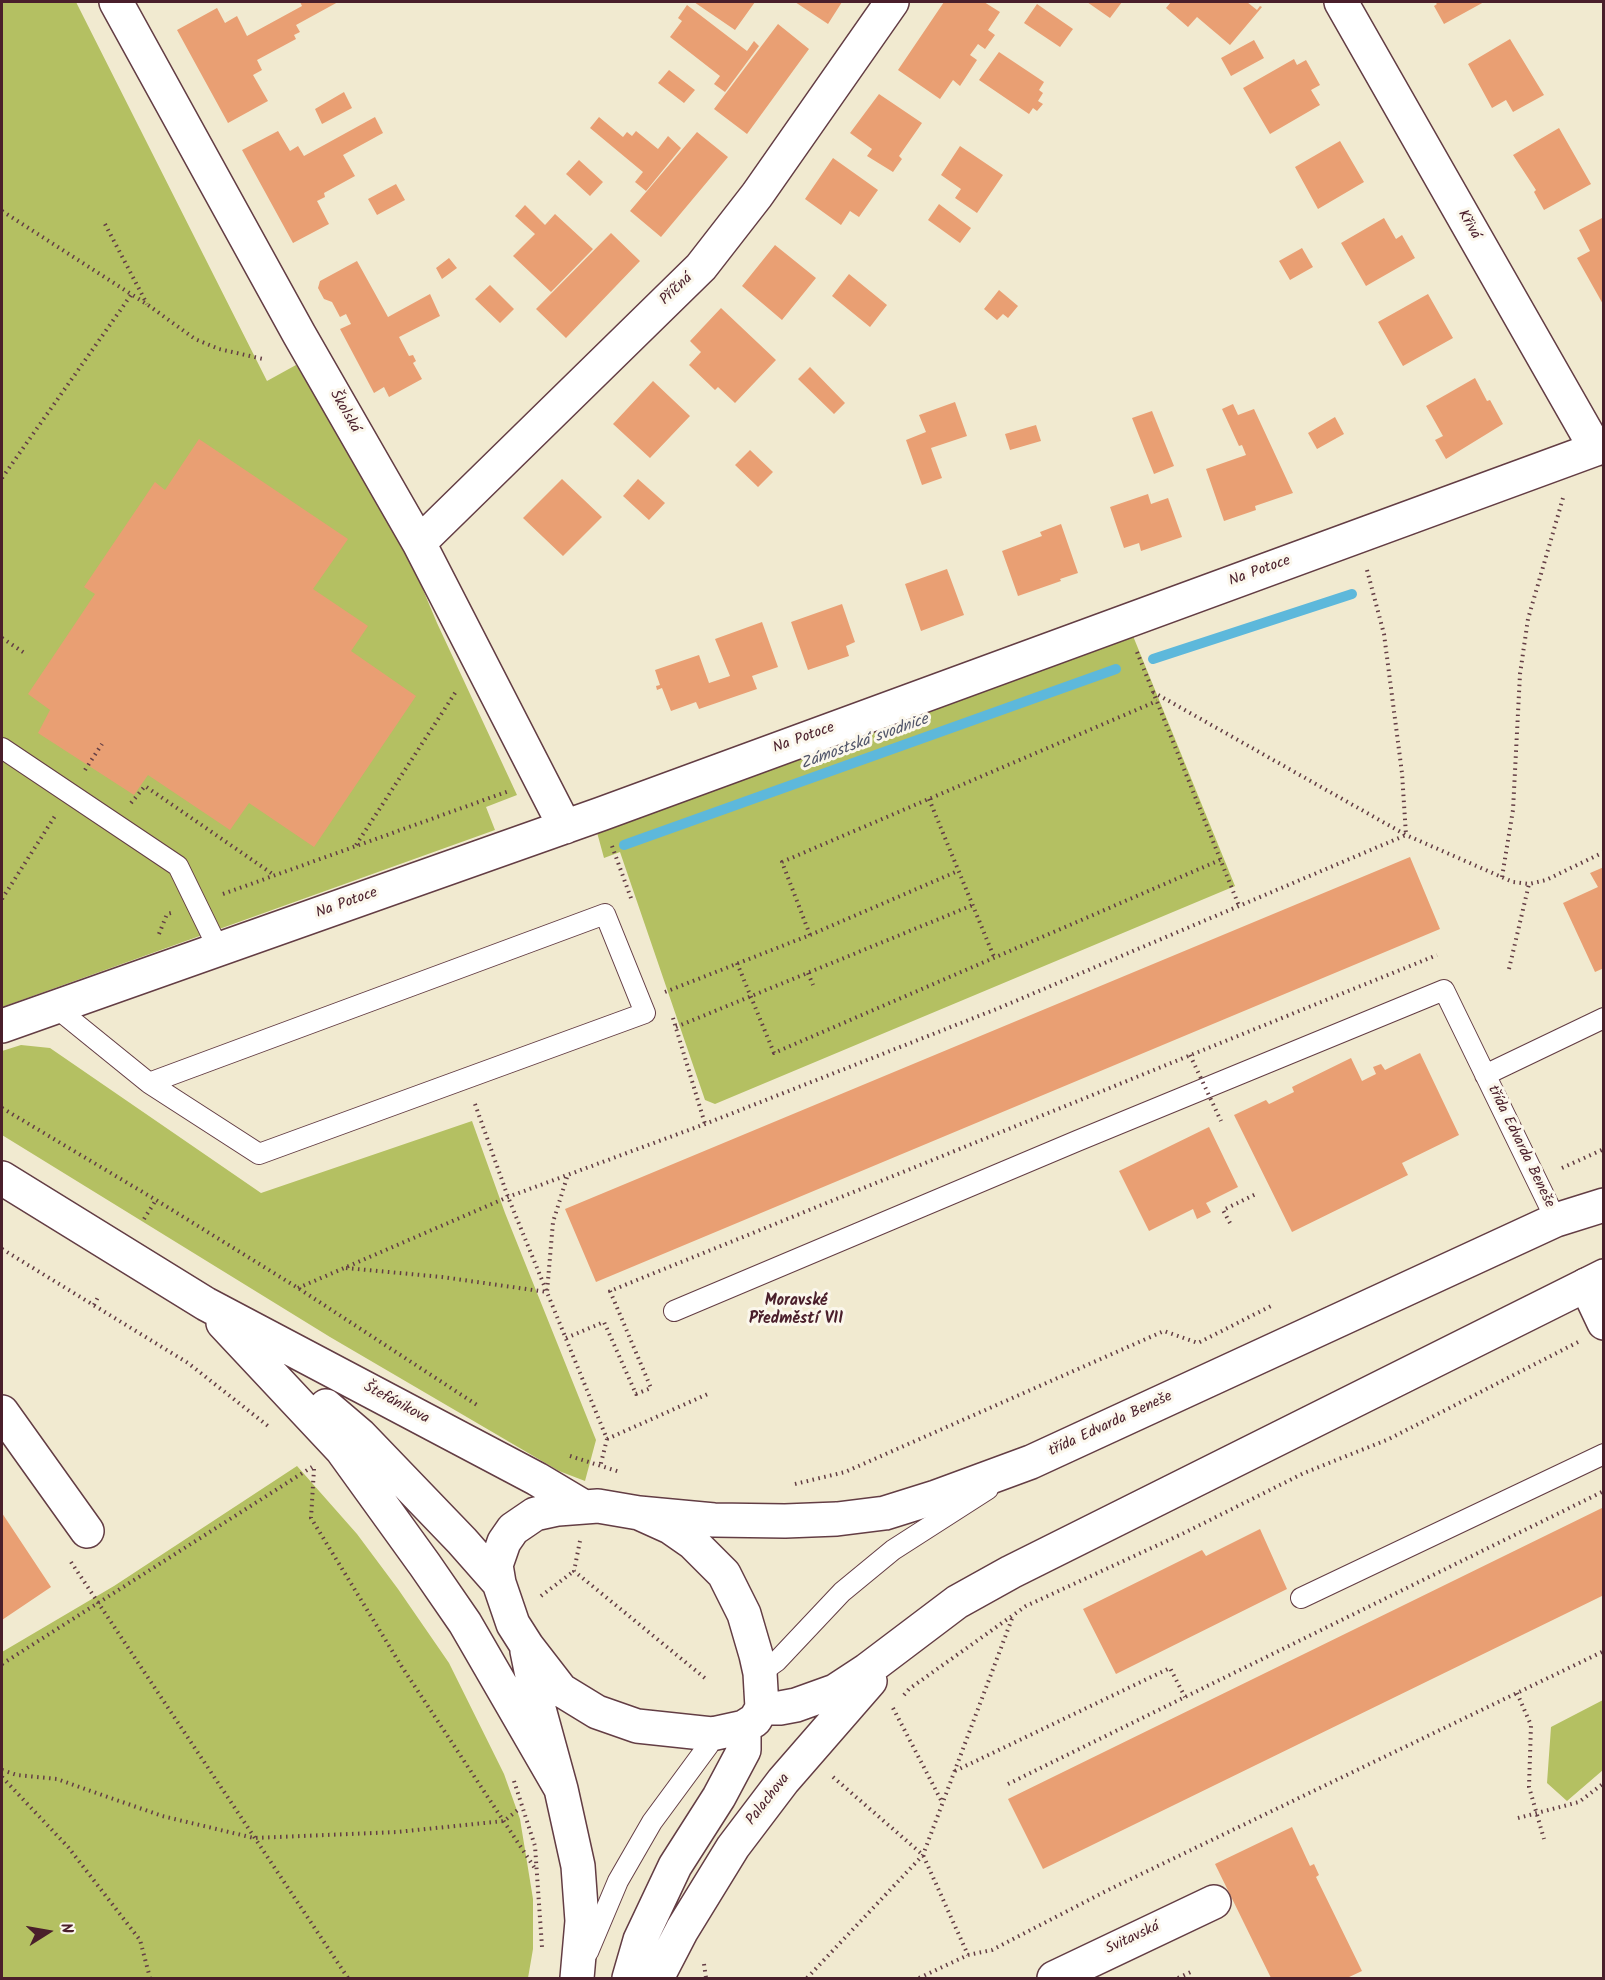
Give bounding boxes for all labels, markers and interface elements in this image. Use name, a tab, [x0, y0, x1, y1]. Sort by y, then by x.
street label: Křivá	[1453, 207, 1483, 243]
street label: Příčná	[657, 270, 697, 310]
street label: Školská	[325, 388, 363, 436]
street label: Na Potoce	[1227, 553, 1293, 591]
water label: Zámostská svodnice	[799, 711, 931, 775]
street label: Na Potoce	[771, 720, 837, 758]
street label: Na Potoce	[314, 885, 380, 923]
street label: třída Edvarda Beneše	[1483, 1083, 1557, 1211]
district label: Moravské Předměstí VII	[749, 1292, 843, 1330]
street label: Štefánikova	[360, 1379, 432, 1429]
street label: třída Edvarda Beneše	[1046, 1389, 1176, 1461]
street label: Palachova	[743, 1771, 795, 1829]
north arrow	[18, 1902, 78, 1962]
street label: Svitavská	[1103, 1919, 1163, 1959]
text: N	[53, 1921, 79, 1936]

